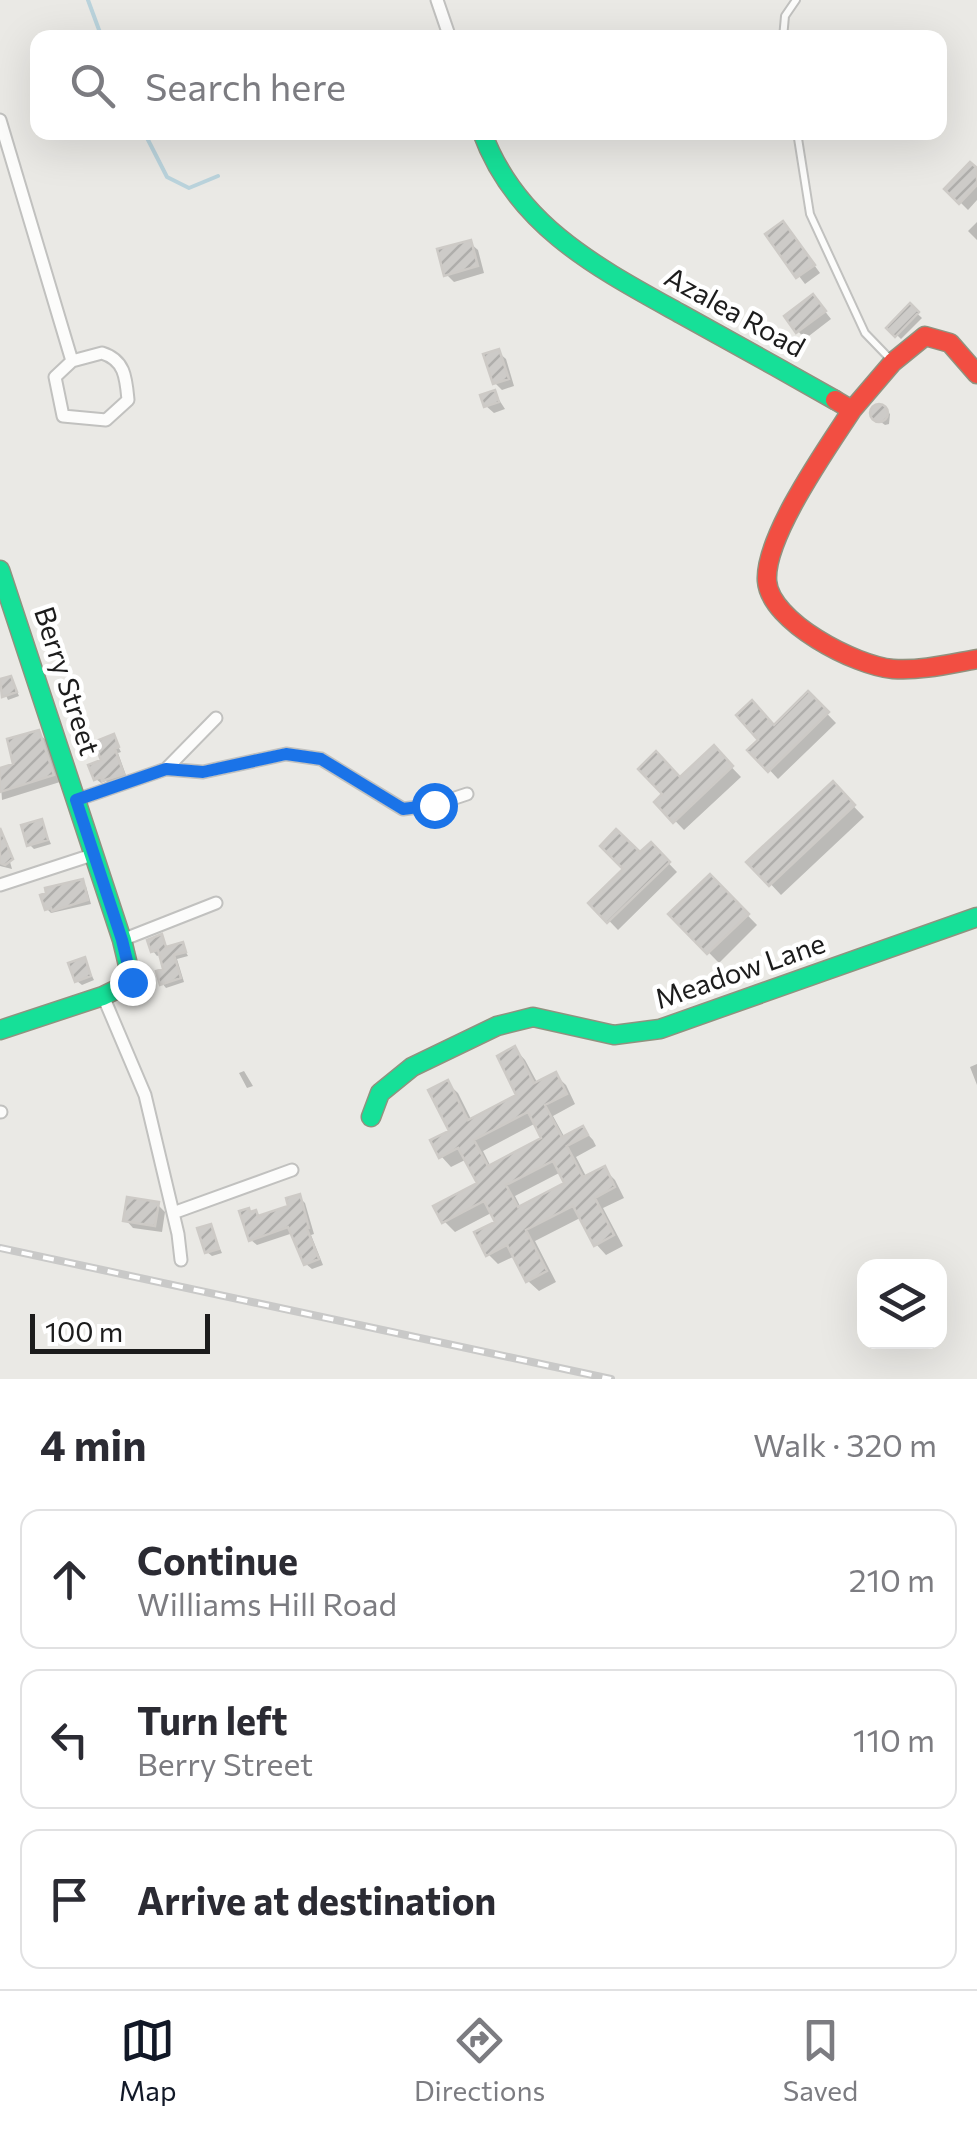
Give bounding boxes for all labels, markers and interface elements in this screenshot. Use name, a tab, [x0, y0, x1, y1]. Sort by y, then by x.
search box	[30, 30, 947, 140]
icon: search	[65, 58, 120, 113]
text: Search here	[145, 62, 346, 109]
street label: Azalea Road	[659, 259, 812, 364]
street label: Berry Street	[28, 602, 108, 759]
route start	[412, 783, 458, 829]
street label: Meadow Lane	[650, 925, 829, 1015]
route end	[110, 960, 156, 1006]
map controls	[857, 1259, 947, 1349]
button: layers	[857, 1259, 947, 1349]
scale bar	[30, 1309, 210, 1354]
text: 100 m	[45, 1314, 123, 1348]
text: 4 min	[40, 1418, 146, 1470]
text: Walk · 320 m	[753, 1424, 937, 1464]
text: Continue	[137, 1536, 298, 1583]
icon: ahead	[42, 1552, 97, 1607]
text: 210 m	[849, 1559, 935, 1599]
text: Williams Hill Road	[137, 1583, 397, 1623]
text: Turn left	[137, 1696, 288, 1743]
icon: left	[42, 1712, 97, 1767]
text: 110 m	[853, 1719, 935, 1759]
text: Berry Street	[137, 1743, 313, 1783]
icon: arrive	[42, 1872, 97, 1927]
text: Arrive at destination	[137, 1876, 496, 1923]
tab: Map	[119, 2013, 176, 2107]
tab: Directions	[414, 2013, 545, 2107]
tab: Saved	[783, 2013, 858, 2107]

